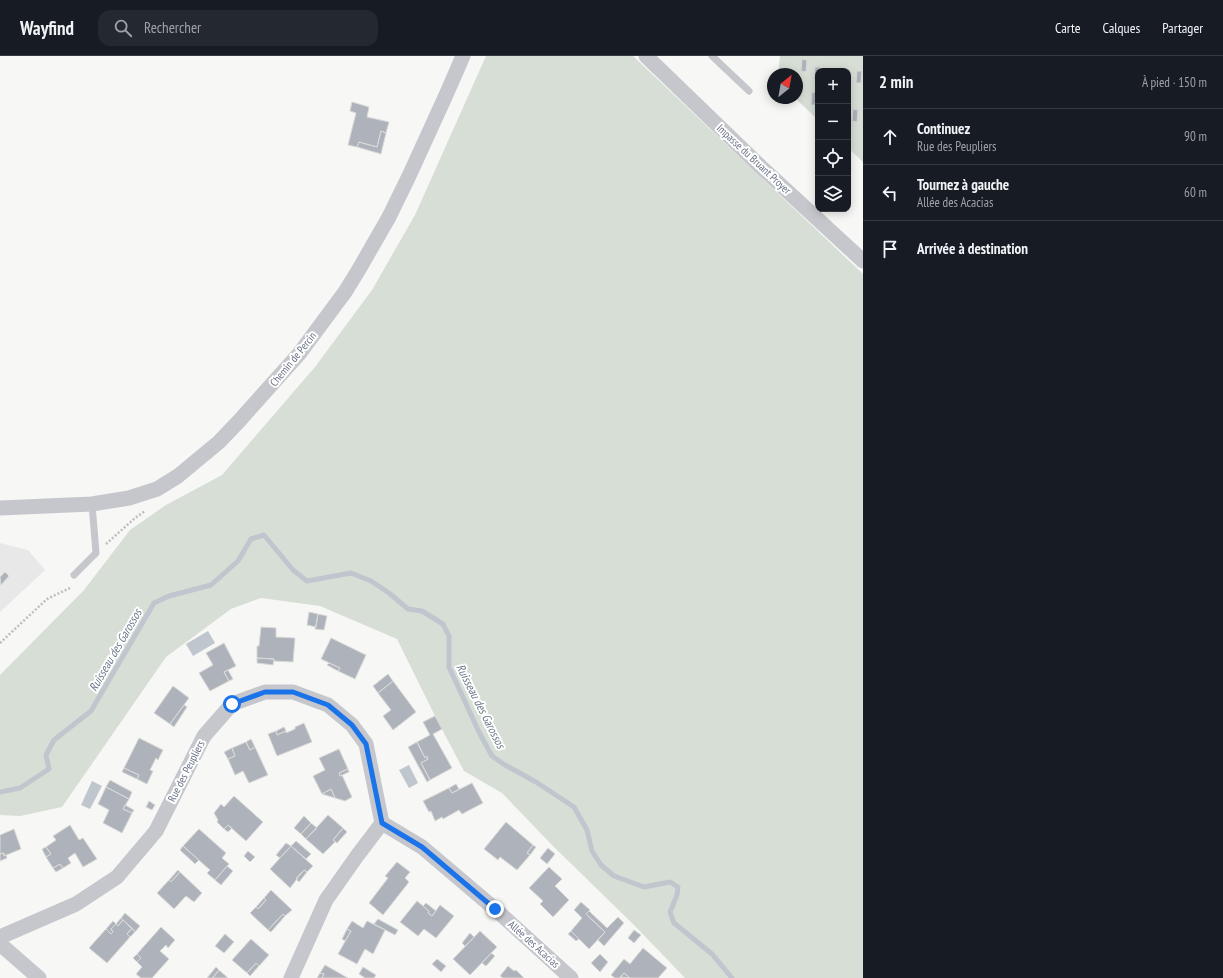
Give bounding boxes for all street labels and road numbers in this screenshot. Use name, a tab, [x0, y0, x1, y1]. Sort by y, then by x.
street label: Impasse du Bruant Proyer	[714, 121, 794, 197]
street label: Chemin de Percin	[267, 329, 319, 389]
street label: Rue des Peupliers	[164, 738, 208, 804]
street label: Allée des Acacias	[505, 917, 563, 971]

